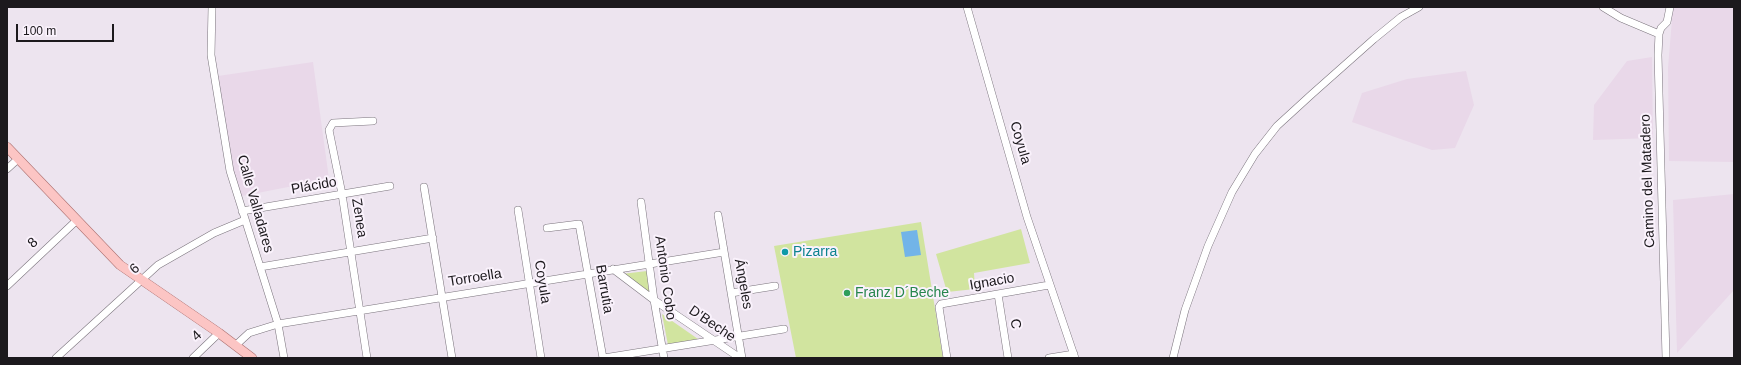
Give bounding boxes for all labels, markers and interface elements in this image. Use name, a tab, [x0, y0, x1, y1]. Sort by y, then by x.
scale bar	[18, 16, 116, 42]
text: 100 m	[23, 24, 56, 38]
street label: Camino del Matadero	[1637, 114, 1659, 248]
street label: Coyula	[1006, 120, 1034, 166]
street label: Calle Valladares	[233, 153, 277, 255]
street label: Plácido	[290, 174, 338, 198]
street label: Zenea	[348, 197, 370, 239]
street label: 8	[24, 234, 42, 252]
street label: Antonio Cobo	[651, 235, 679, 321]
place label: Pizarra	[793, 244, 837, 260]
marker: Pizarra	[780, 247, 790, 257]
street label: Ángeles	[730, 258, 756, 310]
street label: Coyula	[530, 259, 554, 305]
street label: 6	[127, 260, 143, 278]
street label: Barrutia	[591, 263, 617, 315]
street label: Torroella	[447, 266, 503, 290]
street label: Ignacio	[968, 270, 1016, 294]
place label: Franz D´Beche	[855, 285, 949, 301]
marker: Franz D´Beche	[842, 288, 852, 298]
street label: D'Beche	[686, 302, 738, 346]
street label: C	[1006, 318, 1024, 330]
street label: 4	[188, 327, 206, 345]

